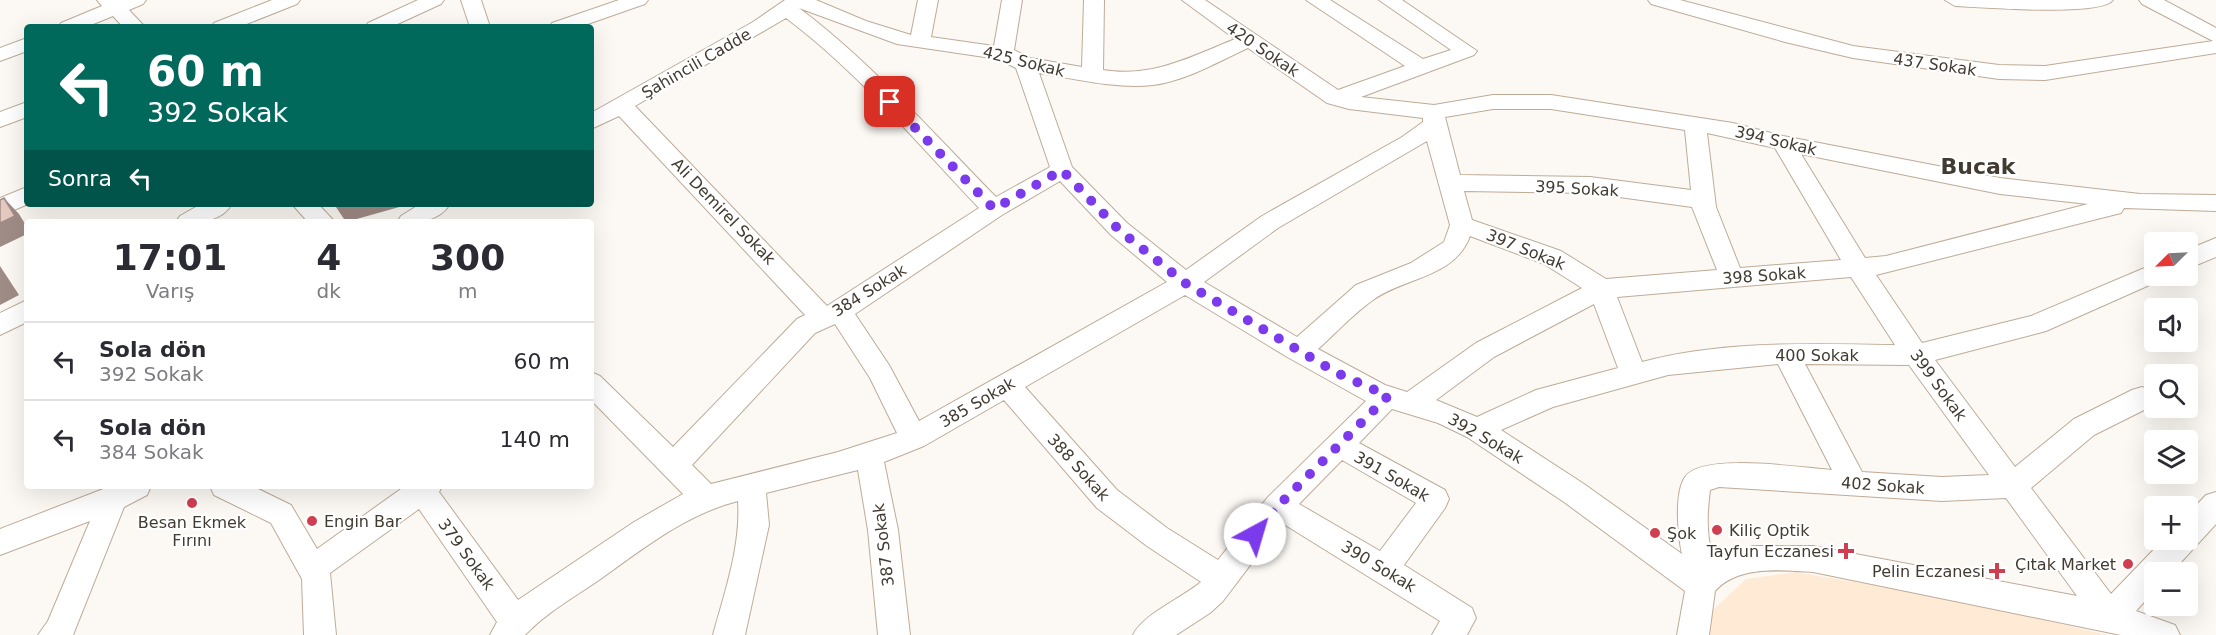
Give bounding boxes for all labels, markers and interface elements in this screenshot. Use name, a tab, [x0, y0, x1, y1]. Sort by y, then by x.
street label: 420 Sokak	[1223, 18, 1303, 81]
street label: Şahincili Cadde	[638, 24, 754, 102]
street label: 425 Sokak	[981, 42, 1067, 81]
text: 60 m	[147, 47, 264, 96]
icon: left	[48, 48, 126, 126]
street label: 437 Sokak	[1892, 49, 1978, 80]
pin	[864, 76, 915, 127]
icon: arrive	[873, 85, 906, 118]
text: 392 Sokak	[147, 97, 288, 128]
street label: 394 Sokak	[1733, 122, 1819, 159]
street label: Ali Demirel Sokak	[668, 154, 780, 269]
district label: Bucak	[1941, 154, 2017, 179]
icon: left	[124, 162, 157, 195]
text: Sonra	[48, 166, 112, 191]
street label: 395 Sokak	[1535, 177, 1620, 200]
street label: 397 Sokak	[1483, 225, 1569, 274]
north arrow	[2144, 232, 2198, 286]
map controls	[2144, 232, 2198, 616]
text: 17:01	[113, 237, 227, 278]
text: 4	[316, 237, 341, 278]
text: 300	[430, 237, 505, 278]
street label: 384 Sokak	[829, 260, 910, 321]
street label: 398 Sokak	[1722, 263, 1807, 288]
text: Varış	[146, 279, 194, 303]
text: dk	[317, 279, 341, 303]
text: m	[458, 279, 477, 303]
button: sound	[2144, 298, 2198, 352]
text: Sola dön	[99, 337, 207, 362]
icon: left	[48, 345, 81, 378]
street label: 400 Sokak	[1775, 346, 1860, 365]
street label: 399 Sokak	[1906, 346, 1971, 425]
text: 60 m	[514, 349, 570, 374]
text: 392 Sokak	[99, 362, 204, 386]
button: search	[2144, 364, 2198, 418]
street label: 385 Sokak	[936, 373, 1019, 432]
street label: 392 Sokak	[1445, 409, 1527, 468]
text: Sola dön	[99, 415, 207, 440]
icon: left	[48, 423, 81, 456]
text: 140 m	[500, 427, 570, 452]
street label: 388 Sokak	[1044, 430, 1114, 505]
button: layers	[2144, 430, 2198, 484]
text: 384 Sokak	[99, 440, 204, 464]
street label: 391 Sokak	[1351, 447, 1433, 506]
street label: 402 Sokak	[1841, 473, 1926, 498]
marker: Besan Ekmek Fırını	[185, 496, 199, 510]
button: +	[2144, 496, 2198, 550]
street label: 387 Sokak	[869, 502, 898, 588]
position arrow	[1223, 502, 1287, 566]
place label: Engin Bar	[324, 512, 402, 531]
place label: Besan Ekmek Fırını	[138, 513, 247, 550]
marker: Engin Bar	[305, 514, 319, 528]
street label: 379 Sokak	[434, 515, 499, 594]
place label: Kiliç Optik	[1729, 521, 1810, 540]
marker: Kiliç Optik	[1710, 523, 1724, 537]
place label: Şok	[1667, 524, 1697, 543]
marker: Şok	[1648, 526, 1662, 540]
street label: 390 Sokak	[1338, 537, 1420, 596]
place label: Tayfun Eczanesi	[1706, 542, 1834, 561]
marker: Tayfun Eczanesi	[1839, 544, 1853, 558]
place label: Çıtak Market	[2015, 555, 2116, 574]
marker: Çıtak Market	[2121, 557, 2135, 571]
place label: Pelin Eczanesi	[1872, 562, 1985, 581]
button: −	[2144, 562, 2198, 616]
marker: Pelin Eczanesi	[1990, 564, 2004, 578]

